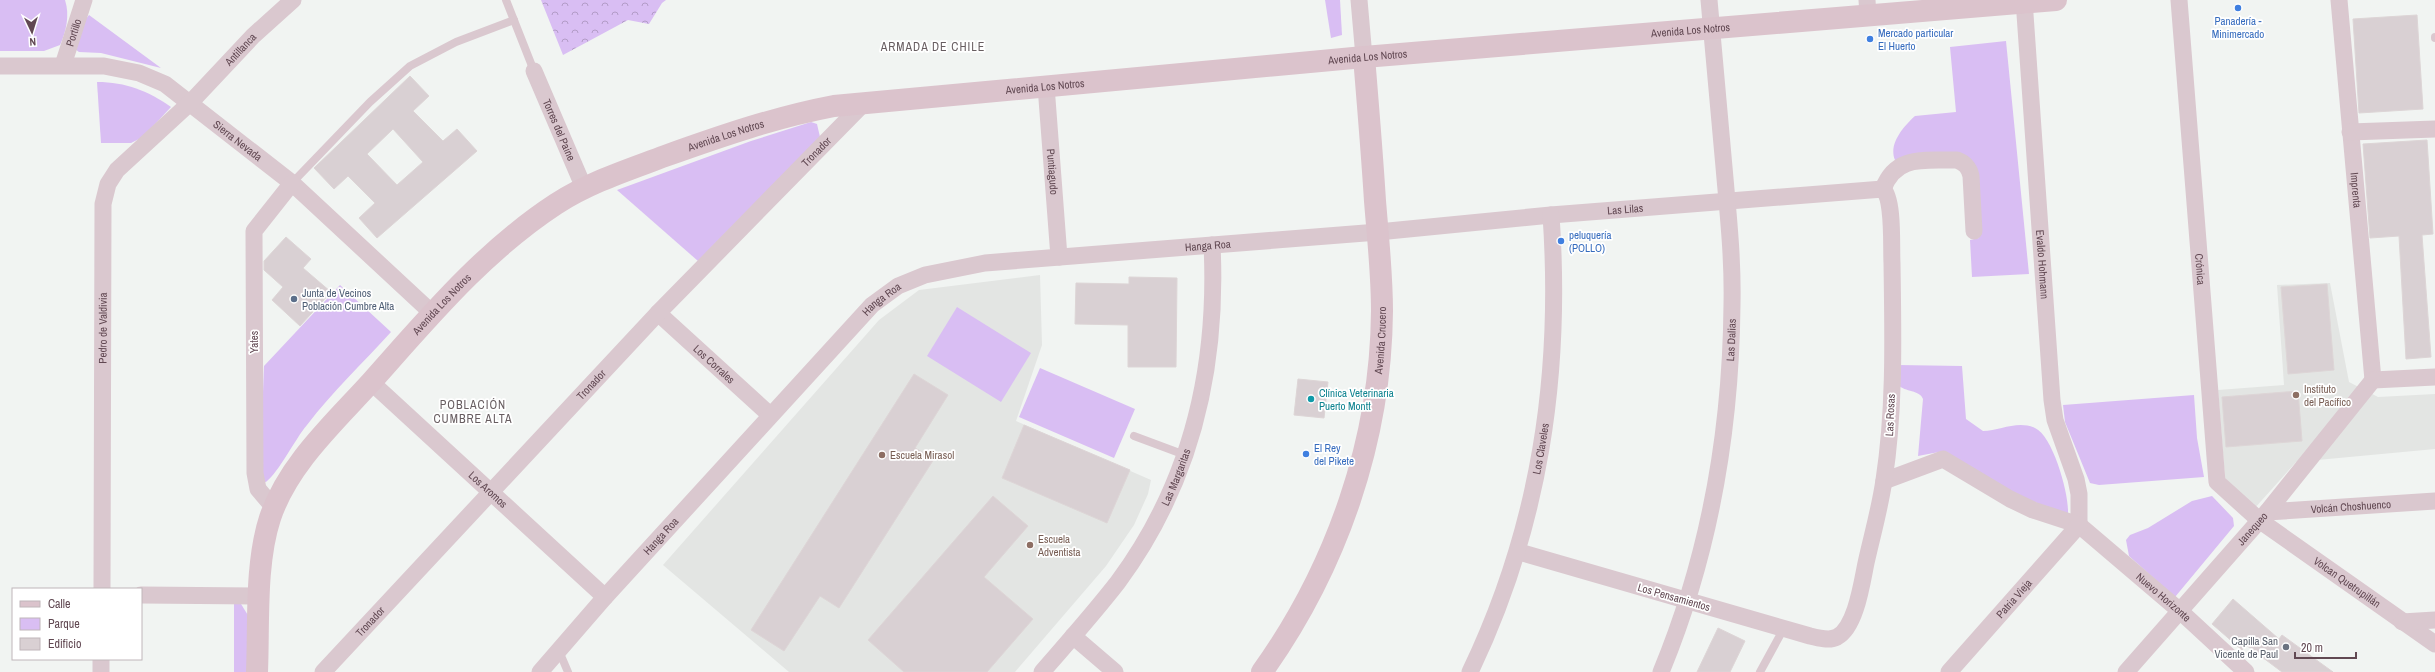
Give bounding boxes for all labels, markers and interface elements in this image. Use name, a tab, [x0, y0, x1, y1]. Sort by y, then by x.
marker: Panadería - Minimercado	[2233, 3, 2243, 13]
north arrow	[12, 12, 52, 52]
place label: Panadería - Minimercado	[2212, 14, 2264, 41]
street label: Portillo	[62, 17, 84, 48]
street label: Avenida Los Notros	[1649, 20, 1731, 40]
place label: Mercado particular El Huerto	[1878, 26, 1953, 53]
street label: Antillanca	[221, 30, 259, 69]
marker: Mercado particular El Huerto	[1865, 34, 1875, 44]
text: N	[29, 35, 36, 49]
district label: ARMADA DE CHILE	[880, 39, 985, 55]
street label: Avenida Los Notros	[1327, 46, 1408, 67]
street label: Avenida Los Notros	[1004, 76, 1086, 97]
street label: Torres del Paine	[540, 97, 579, 163]
street label: Avenida Los Notros	[685, 116, 766, 155]
street label: Sierra Nevada	[210, 117, 265, 164]
street label: Tronador	[799, 134, 834, 170]
street label: Puntiagudo	[1044, 148, 1061, 195]
street label: Imprenta	[2347, 172, 2365, 209]
street label: Las Lilas	[1607, 201, 1644, 218]
place label: peluquería (POLLO)	[1569, 228, 1612, 255]
street label: Evaldo Hohmann	[2033, 229, 2052, 299]
marker: peluquería (POLLO)	[1556, 236, 1566, 246]
street label: Hanga Roa	[1185, 237, 1231, 254]
street label: Crónica	[2192, 253, 2208, 285]
street label: Avenida Los Notros	[409, 270, 474, 338]
street label: Hanga Roa	[859, 279, 904, 318]
place label: Junta de Vecinos Población Cumbre Alta	[302, 286, 394, 313]
street label: Pedro de Valdivia	[96, 292, 110, 364]
marker: Junta de Vecinos Población Cumbre Alta	[289, 294, 299, 304]
street label: Avenida Crucero	[1371, 306, 1389, 376]
street label: Las Dalias	[1723, 318, 1739, 362]
street label: Yates	[247, 330, 261, 353]
street label: Los Corrales	[691, 342, 738, 387]
street label: Tronador	[574, 367, 609, 403]
place label: Instituto del Pacífico	[2304, 382, 2351, 409]
place label: Clínica Veterinaria Puerto Montt	[1319, 386, 1394, 413]
marker: Instituto del Pacífico	[2291, 390, 2301, 400]
street label: Las Rosas	[1882, 393, 1898, 437]
marker: Clínica Veterinaria Puerto Montt	[1306, 394, 1316, 404]
district label: POBLACIÓN CUMBRE ALTA	[433, 397, 513, 427]
street label: Los Claveles	[1529, 422, 1552, 476]
place label: El Rey del Pikete	[1314, 441, 1354, 468]
street label: Las Margaritas	[1158, 446, 1194, 508]
place label: Escuela Mirasol	[890, 448, 954, 462]
marker: El Rey del Pikete	[1301, 449, 1311, 459]
marker: Escuela Mirasol	[877, 450, 887, 460]
street label: Los Aromos	[466, 468, 511, 511]
street label: Volcán Choshuenco	[2310, 497, 2391, 516]
street label: Janequeo	[2234, 509, 2271, 548]
street label: Hanga Roa	[640, 514, 681, 558]
place label: Escuela Adventista	[1037, 532, 1081, 559]
marker: Escuela Adventista	[1025, 540, 1035, 550]
street label: Volcan Quetrupillán	[2311, 554, 2383, 611]
street label: Nuevo Horizonte	[2133, 570, 2194, 625]
street label: Patria Vieja	[1993, 576, 2035, 621]
street label: Los Pensamientos	[1636, 580, 1712, 614]
legend	[12, 588, 142, 660]
text: Calle	[48, 596, 70, 612]
street label: Tronador	[353, 603, 388, 640]
text: Parque	[48, 616, 80, 632]
place label: Capilla San Vicente de Paul	[2214, 634, 2278, 661]
scale bar	[2295, 634, 2356, 660]
text: Edificio	[48, 636, 81, 652]
text: 20 m	[2301, 640, 2323, 656]
marker: Capilla San Vicente de Paul	[2281, 642, 2291, 652]

